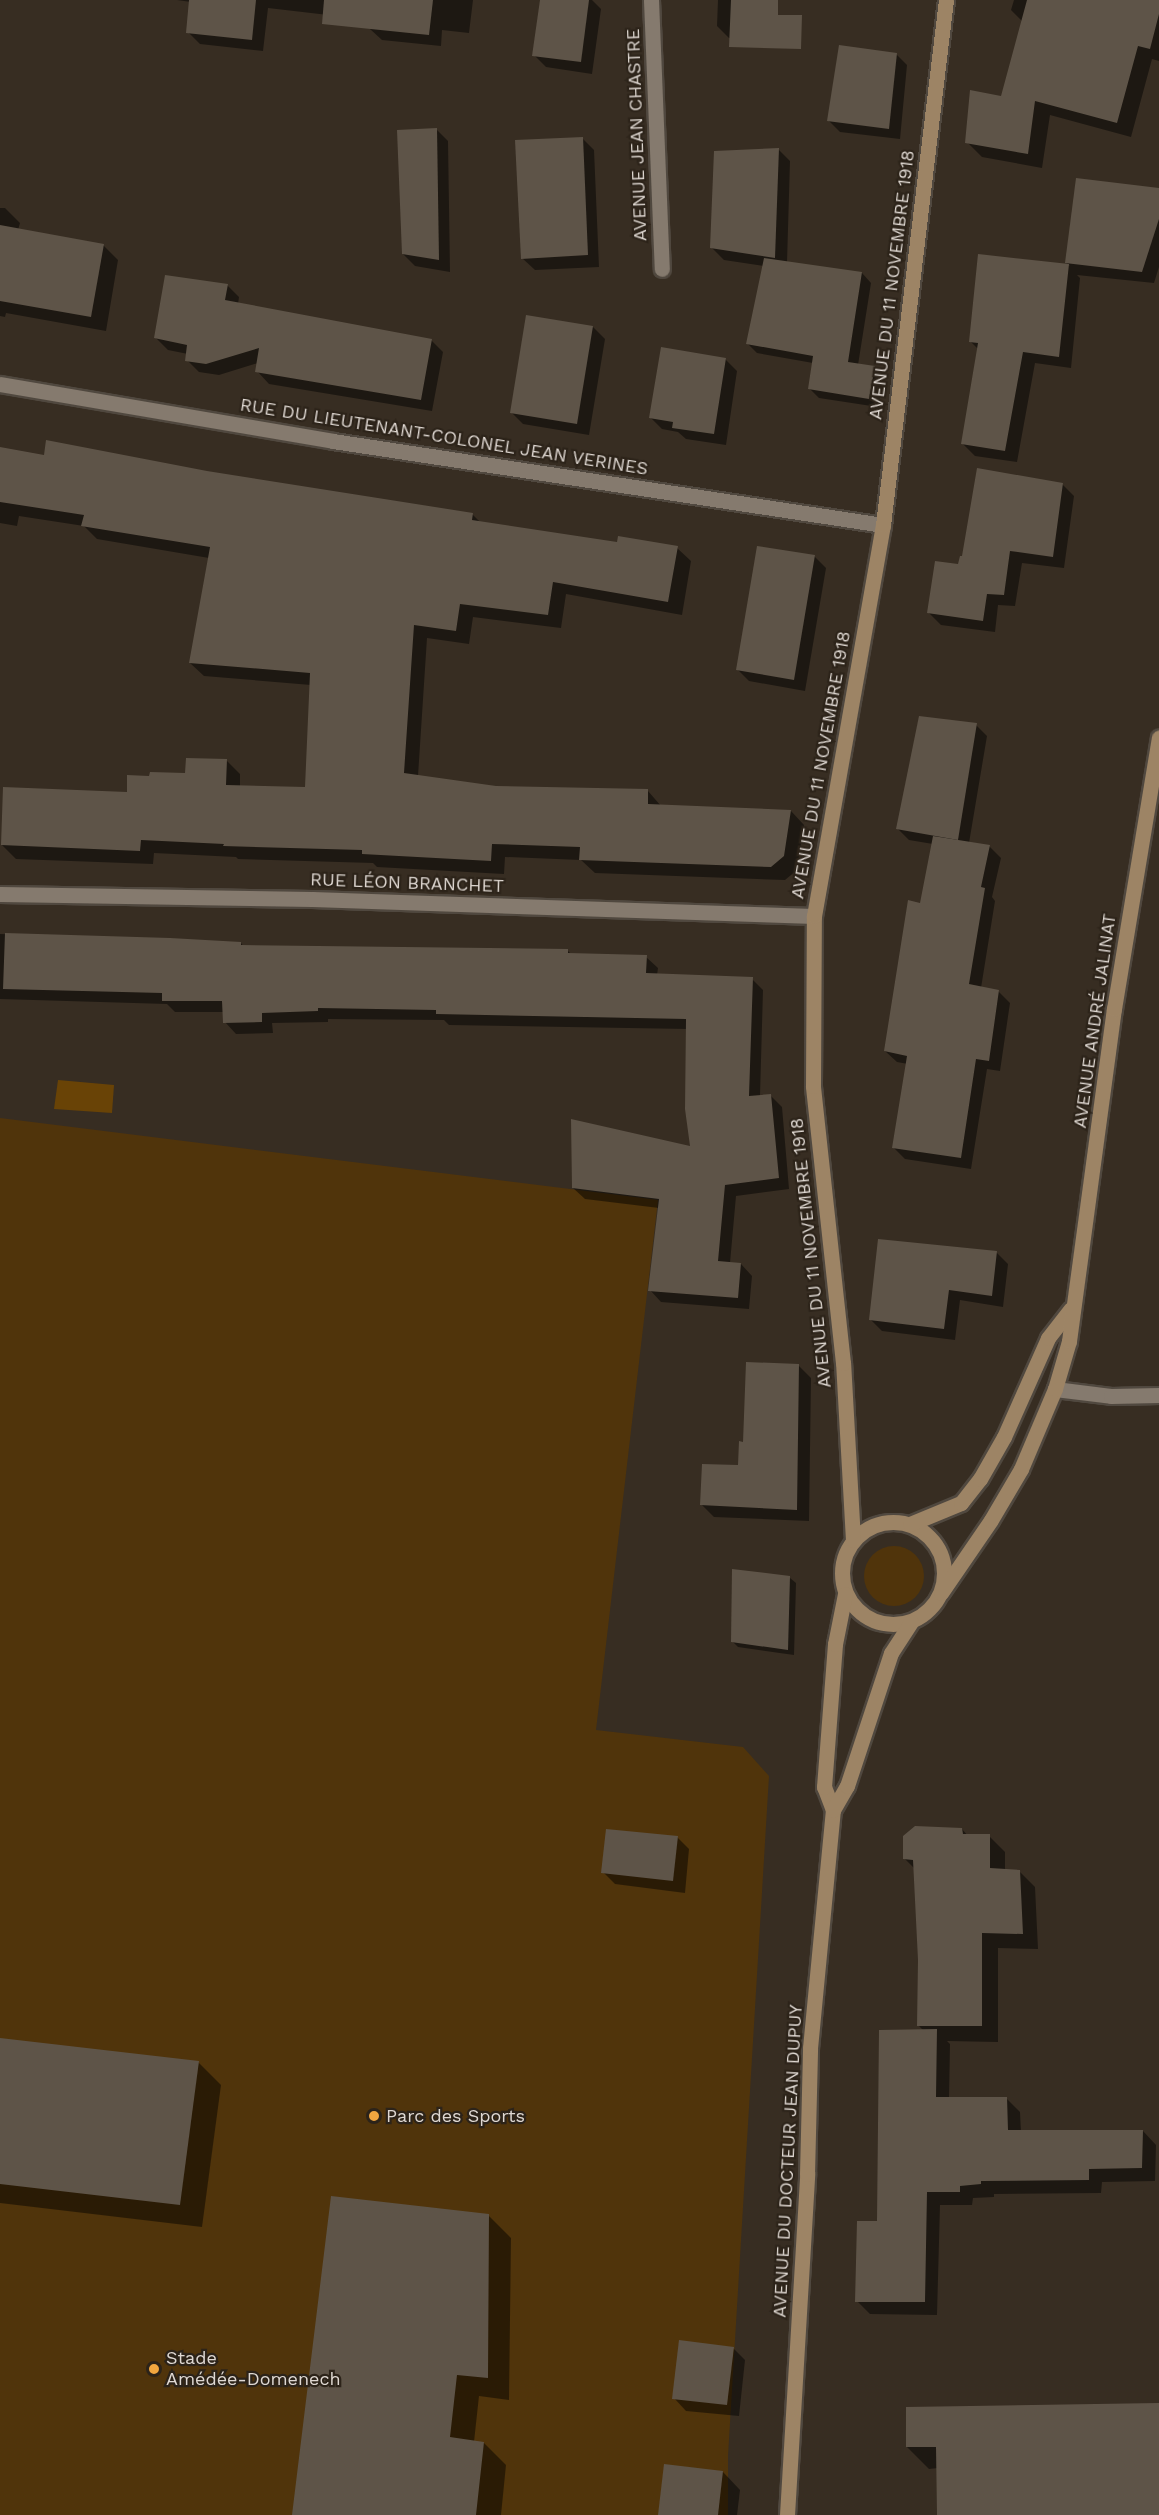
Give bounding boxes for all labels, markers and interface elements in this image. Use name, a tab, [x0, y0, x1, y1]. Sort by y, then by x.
street label: AVENUE JEAN CHASTRE	[622, 28, 652, 242]
street label: AVENUE DU 11 NOVEMBRE 1918	[865, 149, 919, 421]
street label: RUE DU LIEUTENANT-COLONEL JEAN VERINES	[238, 394, 650, 480]
street label: AVENUE DU 11 NOVEMBRE 1918	[787, 629, 855, 901]
street label: RUE LÉON BRANCHET	[310, 869, 504, 897]
street label: AVENUE ANDRÉ JALINAT	[1069, 912, 1121, 1130]
street label: AVENUE DU 11 NOVEMBRE 1918	[786, 1117, 836, 1389]
street label: AVENUE DU DOCTEUR JEAN DUPUY	[769, 2004, 807, 2318]
place label: Parc des Sports	[386, 2105, 525, 2127]
marker: Parc des Sports	[367, 2109, 381, 2123]
place label: Stade Amédée-Domenech	[166, 2348, 341, 2390]
marker: Stade Amédée-Domenech	[147, 2362, 161, 2376]

